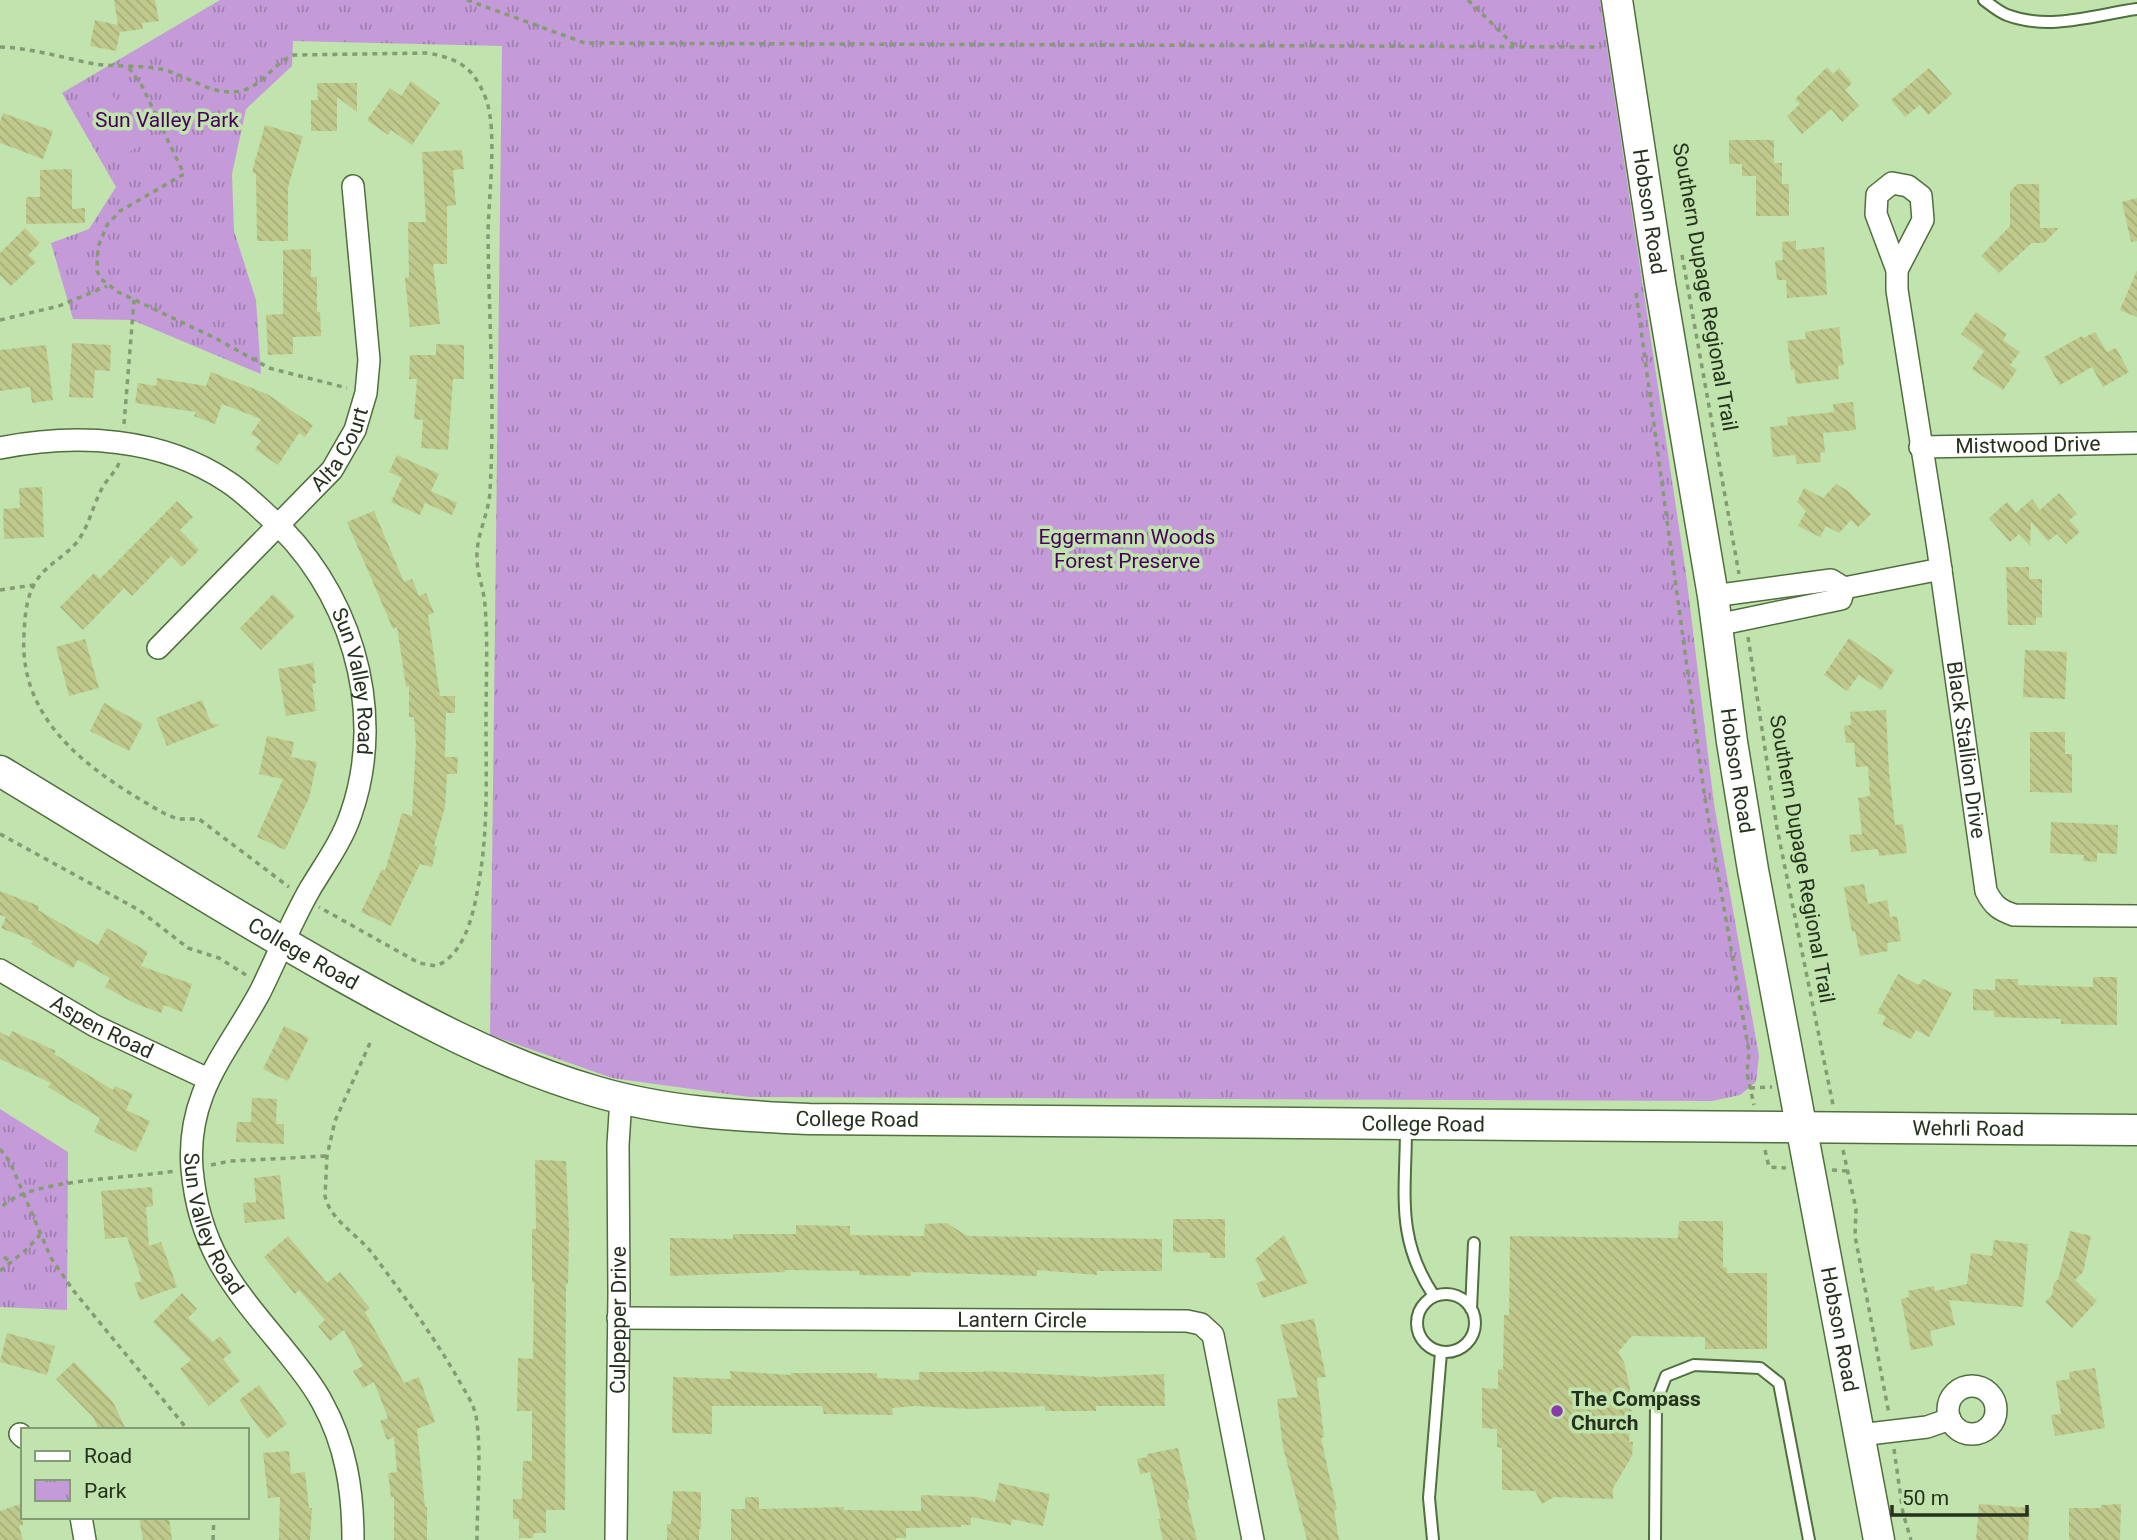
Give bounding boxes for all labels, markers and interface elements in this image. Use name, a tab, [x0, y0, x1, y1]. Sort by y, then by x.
park label: Sun Valley Park	[95, 108, 239, 132]
street label: Southern Dupage Regional Trail	[1668, 141, 1742, 433]
street label: Hobson Road	[1628, 147, 1671, 276]
street label: Alta Court	[306, 404, 373, 496]
street label: Mistwood Drive	[1955, 432, 2101, 458]
park label: Eggermann Woods Forest Preserve	[1039, 525, 1215, 573]
street label: Sun Valley Road	[327, 604, 377, 756]
street label: Black Stallion Drive	[1942, 660, 1990, 840]
street label: Hobson Road	[1716, 706, 1759, 835]
street label: Southern Dupage Regional Trail	[1765, 713, 1839, 1005]
street label: College Road	[244, 913, 363, 995]
street label: Aspen Road	[46, 991, 157, 1064]
street label: College Road	[795, 1106, 919, 1132]
street label: College Road	[1361, 1112, 1485, 1137]
street label: Wehrli Road	[1912, 1116, 2024, 1141]
street label: Sun Valley Road	[179, 1152, 248, 1299]
street label: Culpepper Drive	[606, 1246, 631, 1394]
street label: Hobson Road	[1816, 1265, 1863, 1394]
street label: Lantern Circle	[957, 1308, 1087, 1332]
place label: The Compass Church	[1571, 1387, 1701, 1435]
marker: The Compass Church	[1549, 1403, 1565, 1419]
legend	[21, 1428, 248, 1519]
text: Road	[84, 1444, 132, 1468]
scale bar	[1892, 1474, 2027, 1518]
text: Park	[84, 1479, 127, 1503]
text: 50 m	[1902, 1486, 1949, 1510]

